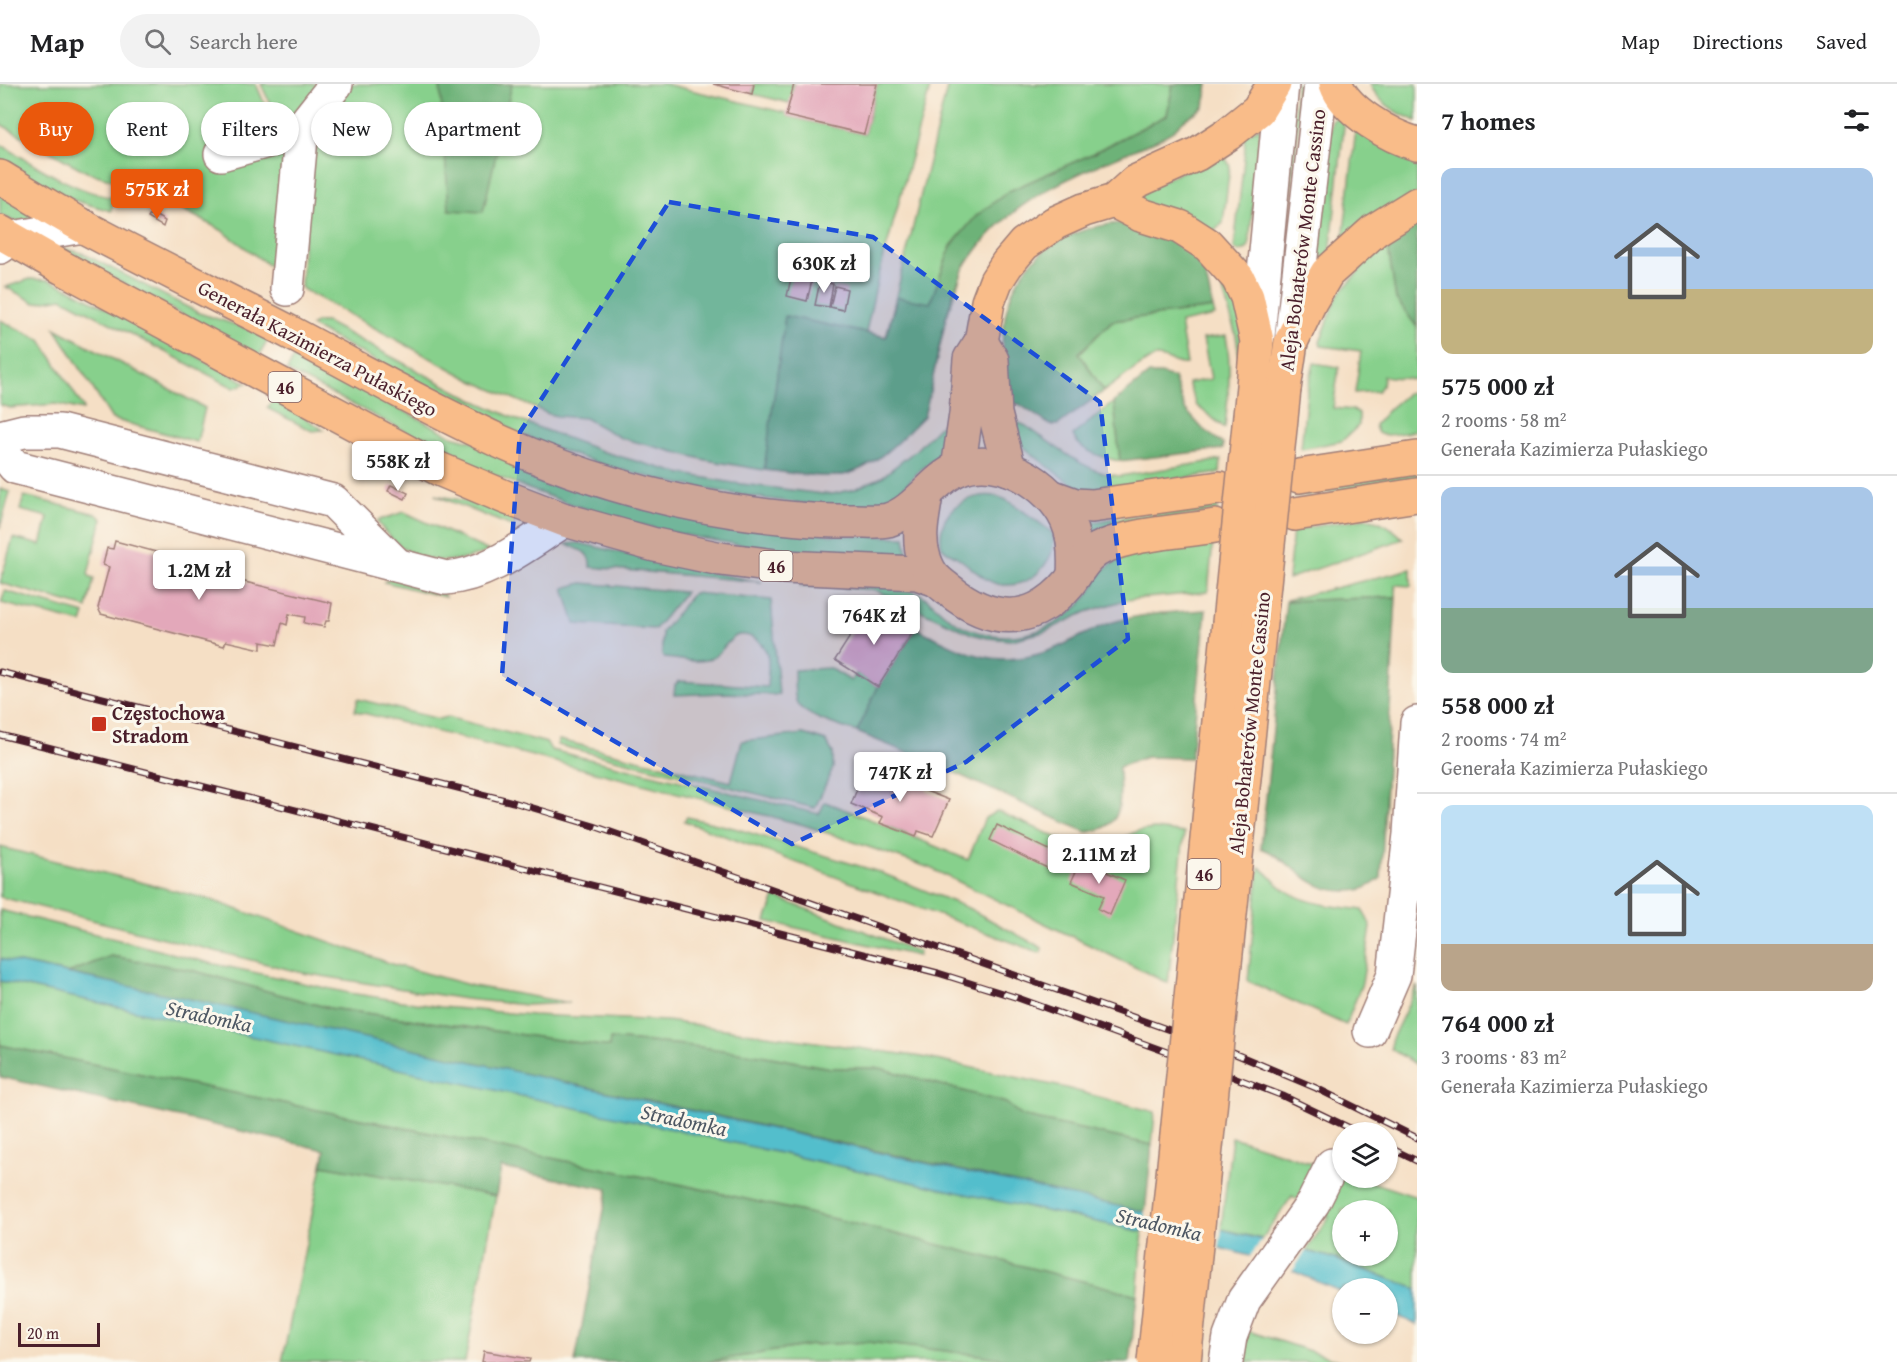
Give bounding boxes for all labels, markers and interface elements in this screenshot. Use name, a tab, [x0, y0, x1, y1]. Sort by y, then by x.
search box	[120, 14, 540, 68]
text: Map	[30, 21, 84, 62]
icon: search	[141, 25, 174, 58]
text: Search here	[189, 25, 298, 57]
text: Map	[1621, 26, 1660, 57]
text: Directions	[1693, 26, 1783, 57]
text: Saved	[1816, 26, 1867, 57]
text: 7 homes	[1441, 101, 1536, 140]
chip: Buy	[18, 102, 94, 156]
chip: Rent	[106, 102, 189, 156]
chip: Filters	[201, 102, 299, 156]
chip: New	[311, 102, 392, 156]
chip: Apartment	[404, 102, 542, 156]
icon: filters	[1840, 104, 1873, 137]
street label: Aleja Bohaterów Monte Cassino	[1272, 107, 1332, 373]
pin: 575K zł	[102, 169, 212, 220]
text: 575K zł	[125, 174, 189, 203]
icon: home	[1603, 207, 1711, 315]
pin: 630K zł	[769, 243, 879, 294]
text: 630K zł	[792, 248, 856, 277]
street label: Generała Kazimierza Pułaskiego	[193, 273, 443, 423]
text: 575 000 zł	[1441, 366, 1554, 405]
road number: 46	[268, 372, 302, 402]
text: 2 rooms · 58 m²	[1441, 405, 1567, 434]
text: Generała Kazimierza Pułaskiego	[1441, 434, 1708, 463]
pin: 558K zł	[343, 441, 453, 492]
text: 558K zł	[366, 446, 430, 475]
icon: home	[1603, 526, 1711, 634]
pin: 1.2M zł	[144, 550, 254, 601]
road number: 46	[760, 551, 792, 581]
text: 1.2M zł	[167, 555, 231, 584]
street label: Aleja Bohaterów Monte Cassino	[1221, 590, 1277, 856]
pin: 764K zł	[819, 595, 929, 646]
text: 764K zł	[842, 600, 906, 629]
text: 558 000 zł	[1441, 685, 1554, 724]
place label: Częstochowa Stradom	[112, 698, 226, 750]
marker: Częstochowa Stradom	[90, 715, 108, 733]
text: 2 rooms · 74 m²	[1441, 724, 1567, 753]
pin: 747K zł	[845, 752, 955, 803]
text: Generała Kazimierza Pułaskiego	[1441, 753, 1708, 782]
text: 747K zł	[868, 757, 932, 786]
pin: 2.11M zł	[1037, 834, 1161, 885]
text: 2.11M zł	[1062, 839, 1136, 868]
icon: home	[1603, 844, 1711, 952]
road number: 46	[1188, 859, 1220, 889]
water label: Stradomka	[163, 992, 255, 1040]
text: 764 000 zł	[1441, 1003, 1554, 1042]
text: 3 rooms · 83 m²	[1441, 1042, 1567, 1071]
text: Generała Kazimierza Pułaskiego	[1441, 1071, 1708, 1100]
water label: Stradomka	[638, 1096, 730, 1144]
map controls	[1332, 1122, 1398, 1344]
button: layers	[1332, 1122, 1398, 1188]
water label: Stradomka	[1113, 1199, 1205, 1249]
button: +	[1332, 1200, 1398, 1266]
button: −	[1332, 1278, 1398, 1344]
scale bar	[18, 1320, 100, 1348]
text: 20 m	[27, 1321, 59, 1345]

